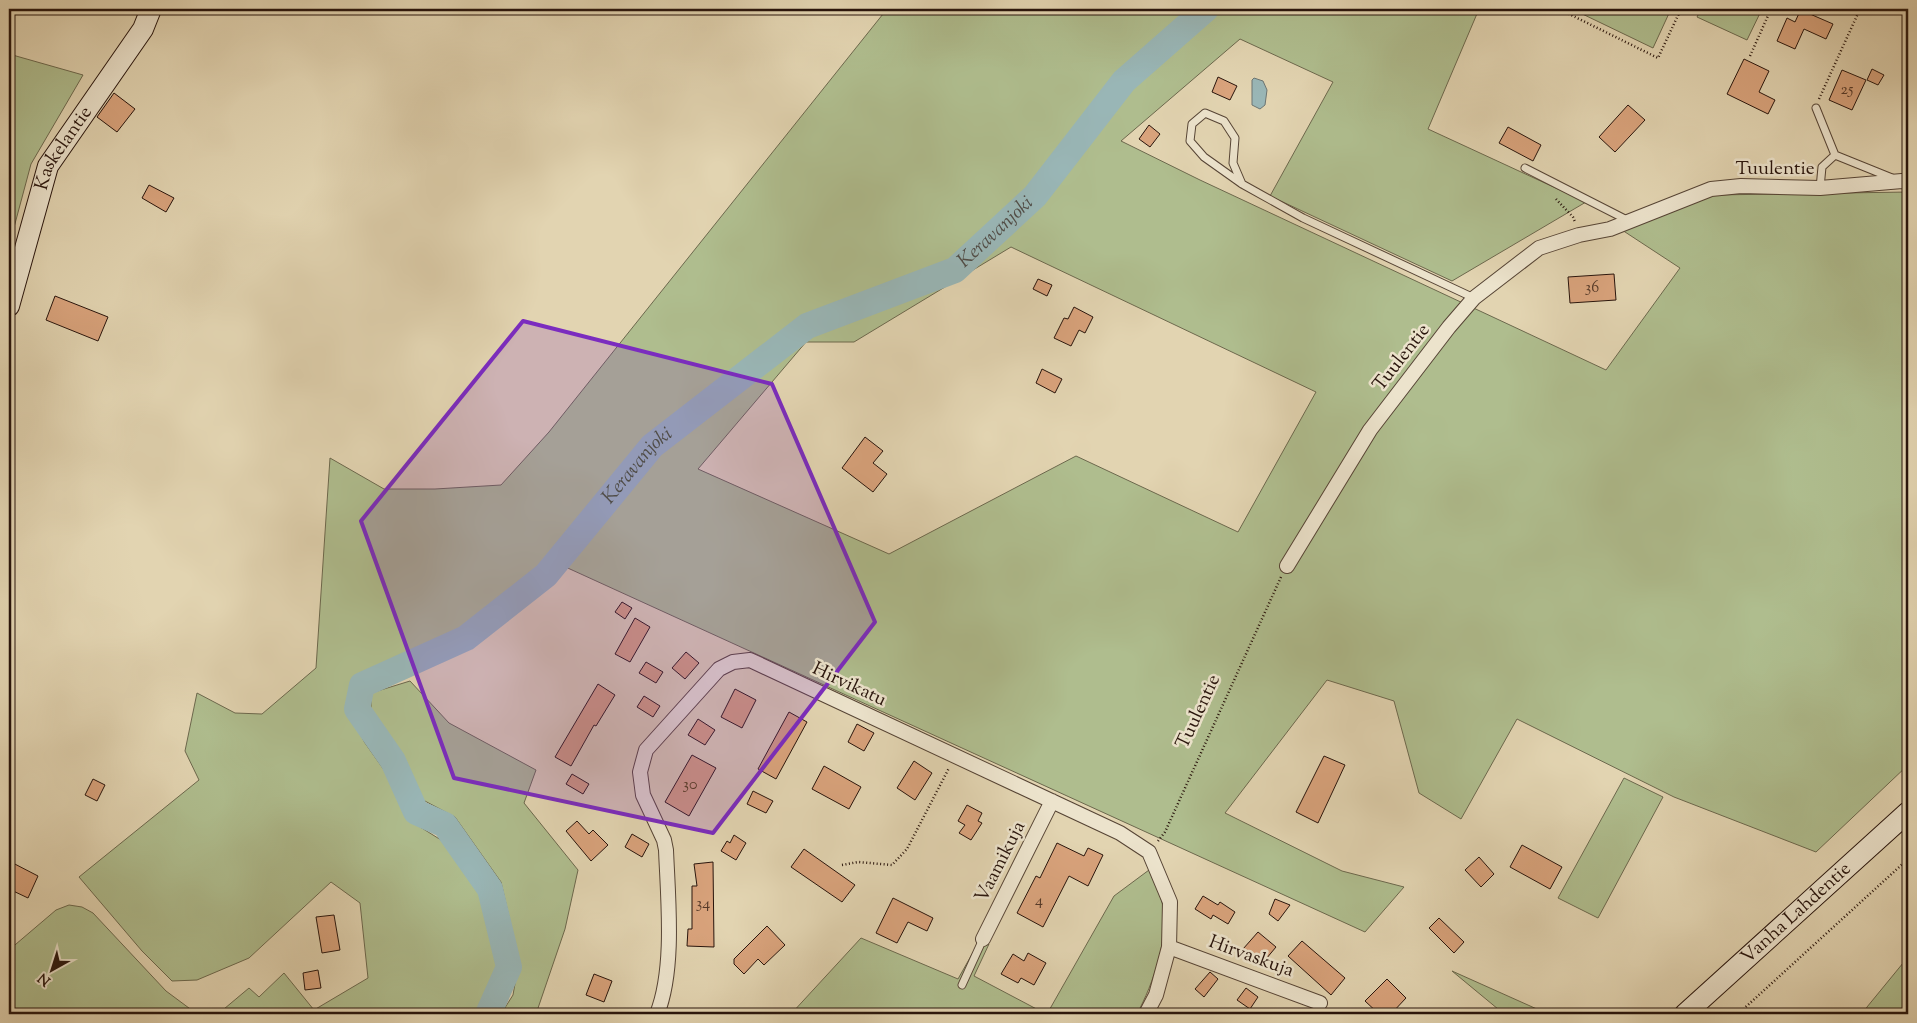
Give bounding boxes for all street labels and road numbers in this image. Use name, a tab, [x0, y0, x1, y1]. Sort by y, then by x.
street label: Kaskelantie	[28, 101, 99, 193]
street label: Tuulentie	[1735, 156, 1815, 183]
street label: Tuulentie	[1367, 318, 1437, 398]
street label: Hirvikatu	[807, 656, 891, 714]
street label: Tuulentie	[1170, 670, 1228, 754]
street label: Vaamikuja	[969, 817, 1033, 907]
street label: Vanha Lahdentie	[1735, 856, 1857, 970]
street label: Hirvaskuja	[1205, 929, 1297, 985]

